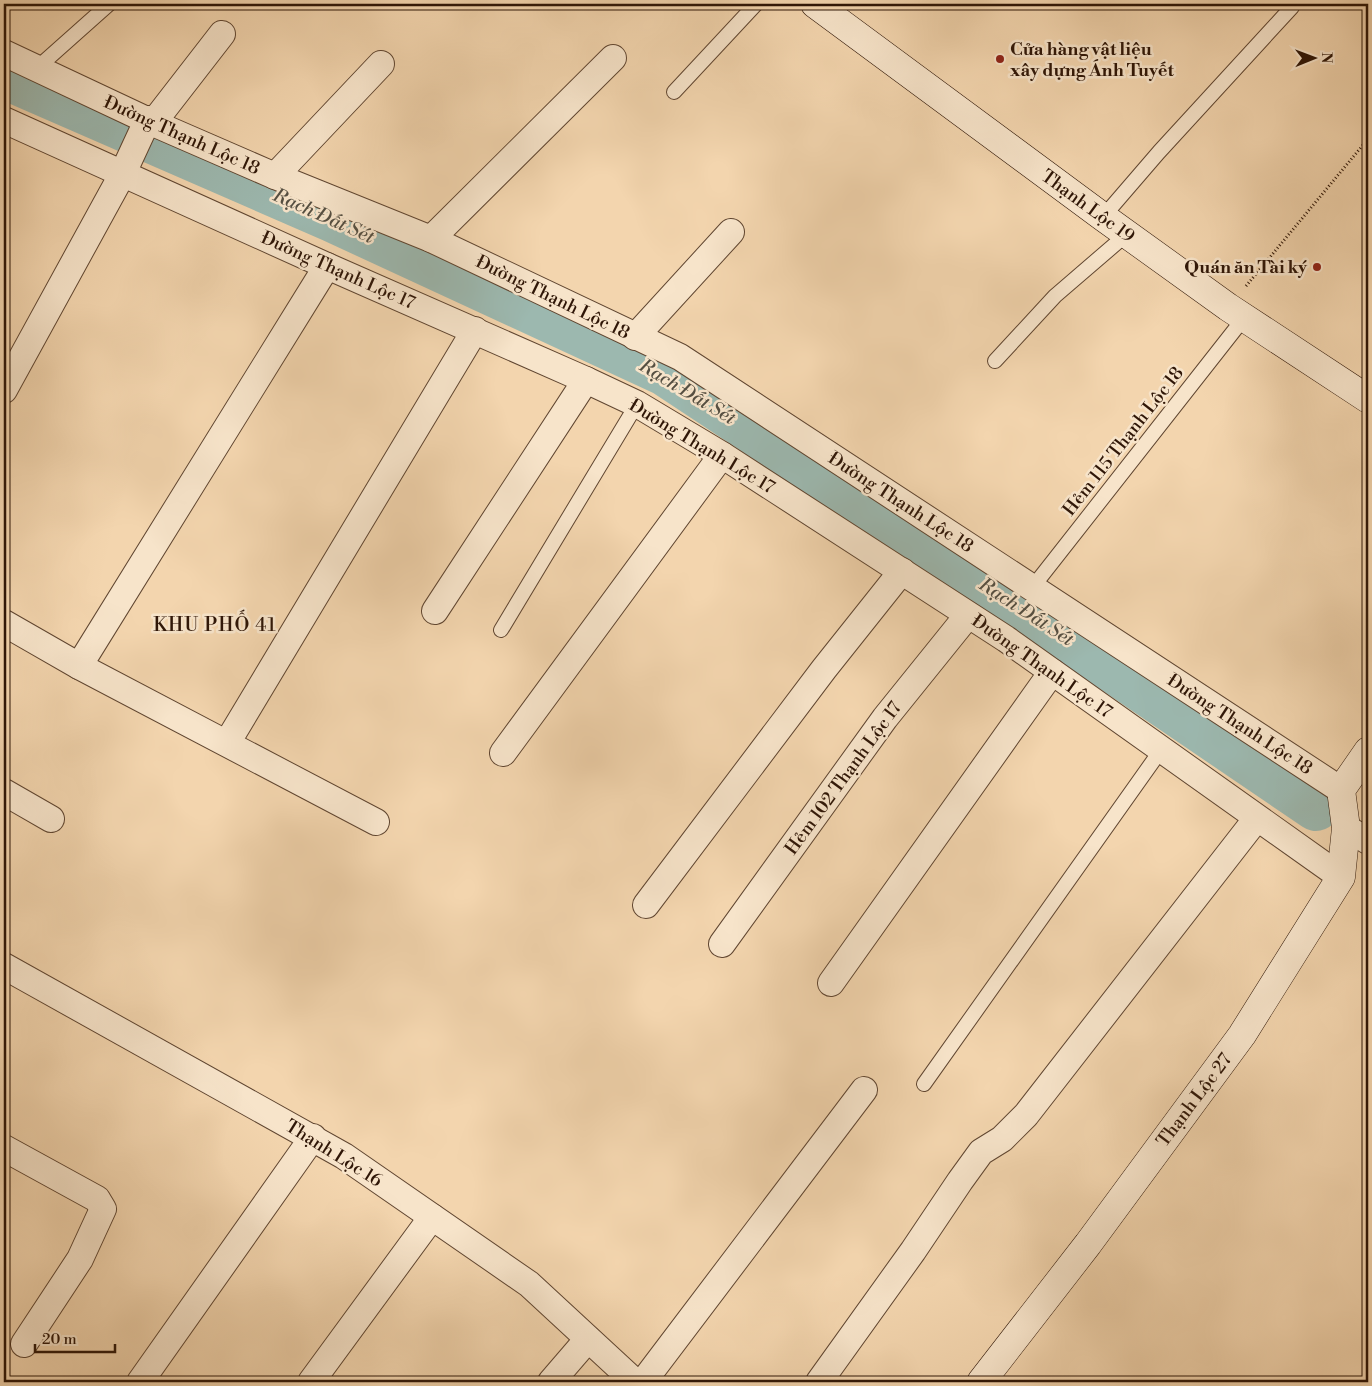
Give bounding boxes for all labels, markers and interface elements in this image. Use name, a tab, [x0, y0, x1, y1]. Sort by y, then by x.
north arrow	[1290, 32, 1340, 82]
place label: Cửa hàng vật liệu xây dựng Ánh Tuyết	[1010, 38, 1174, 82]
text: N	[1317, 52, 1335, 63]
marker: Cửa hàng vật liệu xây dựng Ánh Tuyết	[994, 53, 1006, 65]
street label: Đường Thạnh Lộc 18	[100, 91, 264, 180]
street label: Thạnh Lộc 19	[1036, 165, 1139, 248]
water label: Rạch Đất Sét	[268, 183, 379, 249]
street label: Đường Thạnh Lộc 17	[257, 226, 418, 315]
street label: Đường Thạnh Lộc 18	[472, 250, 634, 345]
place label: Quán ăn Tài ký	[1184, 256, 1308, 279]
marker: Quán ăn Tài ký	[1311, 261, 1323, 273]
water label: Rạch Đất Sét	[634, 353, 741, 430]
street label: Hẻm 115 Thạnh Lộc 18	[1058, 362, 1189, 521]
street label: Đường Thạnh Lộc 17	[625, 394, 779, 499]
street label: Đường Thạnh Lộc 18	[824, 447, 978, 558]
water label: Rạch Đất Sét	[974, 572, 1079, 652]
district label: KHU PHỐ 41	[153, 609, 277, 637]
street label: Đường Thạnh Lộc 17	[967, 609, 1116, 723]
street label: Đường Thạnh Lộc 18	[1163, 669, 1317, 780]
street label: Hẻm 102 Thạnh Lộc 17	[780, 697, 907, 859]
street label: Thạnh Lộc 27	[1152, 1049, 1237, 1152]
street label: Thạnh Lộc 16	[281, 1114, 387, 1192]
scale bar	[35, 1321, 115, 1353]
text: 20 m	[42, 1330, 77, 1349]

